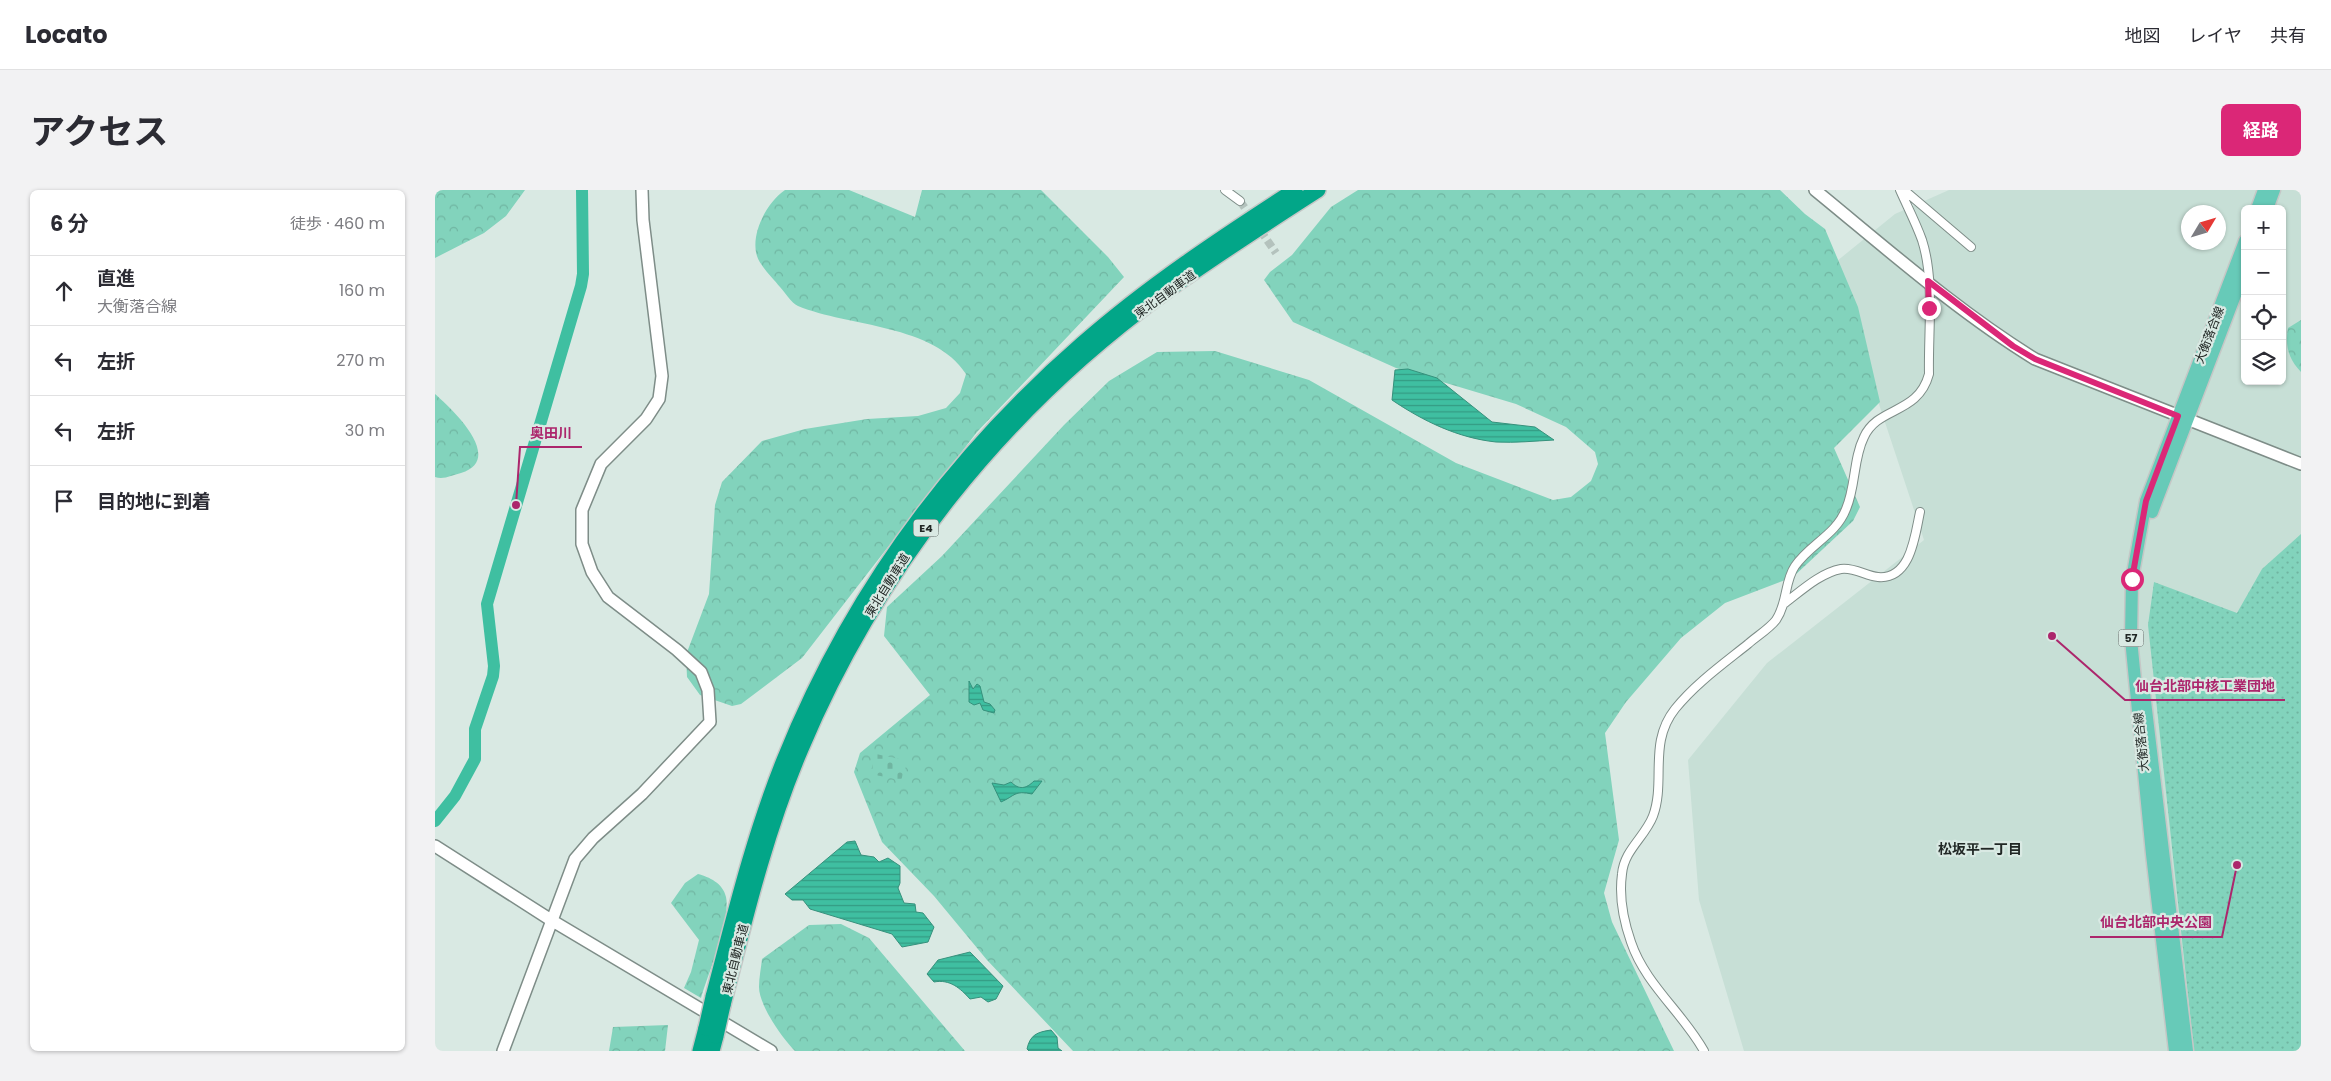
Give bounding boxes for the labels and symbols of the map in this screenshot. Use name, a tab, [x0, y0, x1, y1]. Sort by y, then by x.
north arrow	[2181, 205, 2226, 250]
street label: 東北自動車道	[1131, 266, 1199, 322]
route end	[1918, 297, 1941, 320]
street label: 大衡落合線	[2190, 304, 2228, 366]
callout: 奥田川	[520, 418, 582, 447]
text: 奥田川	[530, 423, 572, 443]
road number: E4	[913, 519, 939, 536]
street label: 東北自動車道	[861, 550, 913, 620]
route start	[2121, 568, 2144, 591]
road number: 57	[2119, 629, 2143, 646]
callout: 仙台北部中核工業団地	[2125, 671, 2285, 700]
text: 仙台北部中核工業団地	[2135, 676, 2275, 696]
street label: 大衡落合線	[2129, 711, 2153, 773]
district label: 松坂平一丁目	[1938, 839, 2022, 859]
callout: 仙台北部中央公園	[2090, 908, 2222, 937]
text: 仙台北部中央公園	[2100, 912, 2212, 932]
street label: 東北自動車道	[718, 922, 752, 996]

